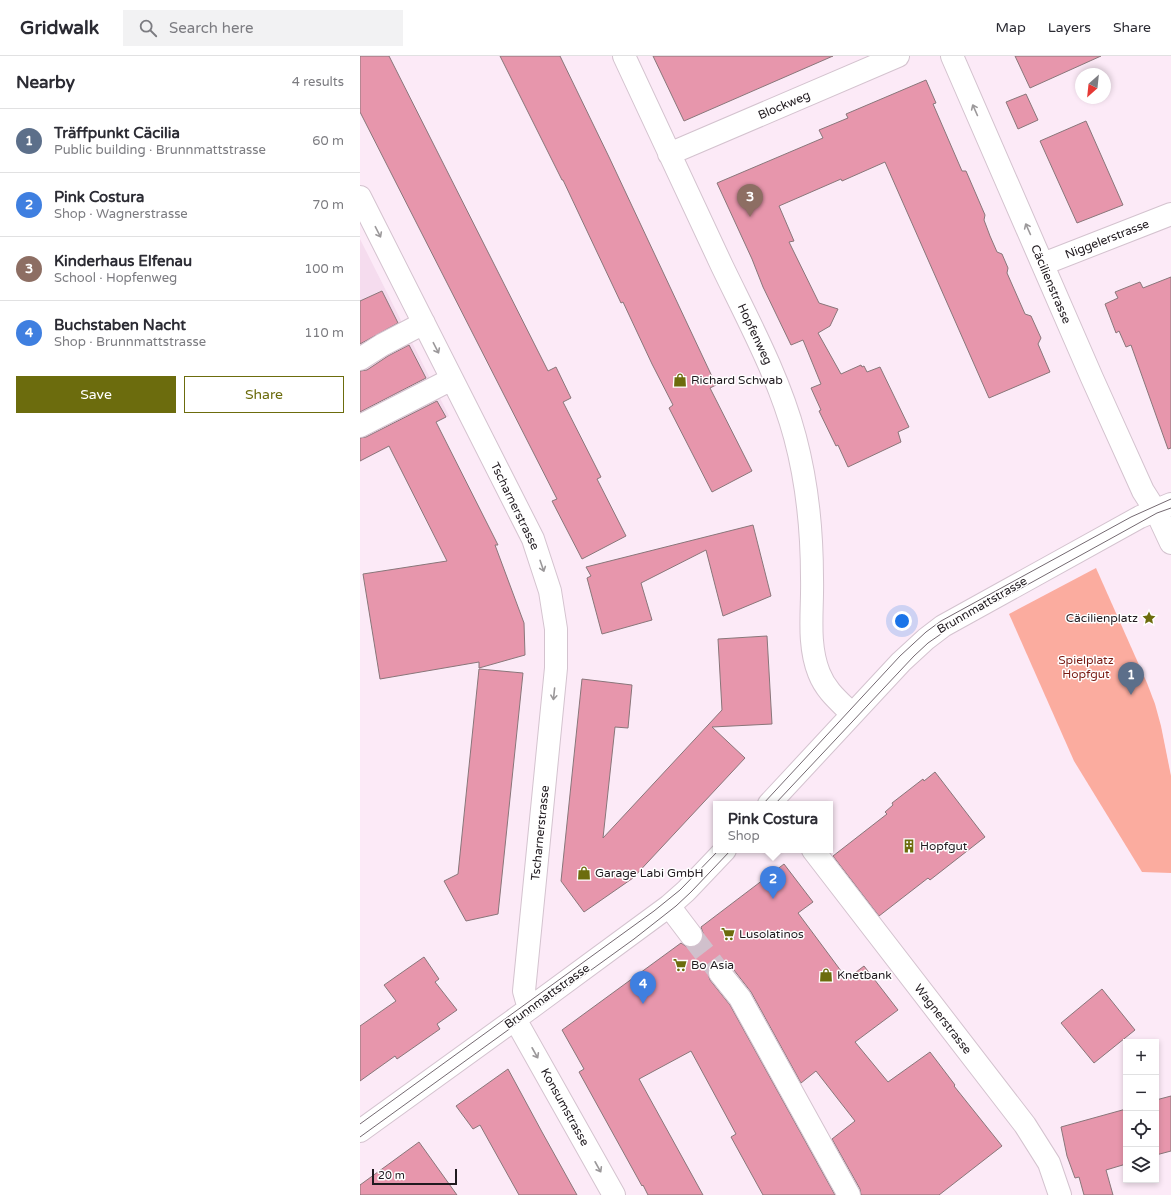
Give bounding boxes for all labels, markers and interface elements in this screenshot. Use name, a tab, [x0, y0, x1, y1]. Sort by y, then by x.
search box	[123, 10, 403, 46]
text: Gridwalk	[20, 17, 99, 39]
icon: search	[137, 17, 159, 39]
text: Search here	[169, 19, 253, 37]
text: Map	[996, 19, 1026, 36]
text: Layers	[1048, 19, 1091, 36]
text: Share	[1113, 19, 1151, 36]
north arrow	[1075, 68, 1111, 104]
text: Nearby	[16, 72, 75, 93]
text: 4 results	[292, 74, 344, 90]
street label: Blockweg	[756, 88, 812, 122]
one-way arrow	[971, 104, 979, 116]
text: Träffpunkt Cäcilia	[54, 124, 180, 142]
text: 1	[25, 133, 33, 149]
text: 60 m	[312, 133, 344, 149]
text: Public building · Brunnmattstrasse	[54, 142, 266, 158]
pin: 3	[737, 184, 763, 217]
text: Pink Costura	[54, 188, 144, 206]
text: 2	[25, 197, 33, 213]
text: 70 m	[312, 197, 344, 213]
text: Shop · Wagnerstrasse	[54, 206, 188, 222]
street label: Niggelerstrasse	[1063, 216, 1151, 261]
one-way arrow	[1023, 223, 1031, 235]
one-way arrow	[374, 226, 382, 238]
street label: Cäcilienstrasse	[1028, 242, 1074, 326]
text: Kinderhaus Elfenau	[54, 252, 192, 270]
text: 3	[25, 261, 33, 277]
text: 100 m	[304, 261, 344, 277]
text: School · Hopfenweg	[54, 270, 177, 286]
street label: Hopfenweg	[735, 301, 775, 367]
text: Buchstaben Nacht	[54, 316, 186, 334]
text: 4	[25, 325, 33, 341]
text: 110 m	[304, 325, 344, 341]
text: Shop · Brunnmattstrasse	[54, 334, 206, 350]
one-way arrow	[433, 342, 440, 354]
shop icon: Richard Schwab	[672, 372, 688, 388]
place label: Richard Schwab	[691, 373, 783, 387]
button: Save	[16, 376, 176, 413]
button: Share	[184, 376, 344, 413]
street label: Tscharnerstrasse	[488, 460, 542, 552]
one-way arrow	[538, 559, 546, 571]
street label: Brunnmattstrasse	[935, 573, 1030, 636]
place icon: Cäcilienplatz	[1141, 610, 1157, 626]
your location	[892, 611, 912, 631]
place label: Cäcilienplatz	[1066, 611, 1138, 625]
park label: Spielplatz Hopfgut	[1058, 653, 1114, 681]
pin: 1	[1118, 662, 1144, 695]
one-way arrow	[550, 687, 557, 700]
street label: Tscharnerstrasse	[528, 784, 552, 881]
popup	[713, 801, 833, 853]
text: Pink Costura	[728, 810, 818, 828]
text: Shop	[728, 828, 760, 844]
building icon: Hopfgut	[901, 838, 917, 854]
place label: Hopfgut	[920, 839, 968, 853]
shop icon: Garage Labi GmbH	[576, 865, 592, 881]
place label: Garage Labi GmbH	[595, 866, 704, 880]
pin: 2	[760, 866, 786, 899]
supermarket icon: Lusolatinos	[720, 926, 736, 942]
place label: Lusolatinos	[739, 927, 804, 941]
supermarket icon: Bo Asia	[672, 957, 688, 973]
place label: Bo Asia	[691, 958, 734, 972]
street label: Brunnmattstrasse	[502, 960, 592, 1031]
shop icon: Knetbank	[818, 967, 834, 983]
place label: Knetbank	[837, 968, 892, 982]
pin: 4	[630, 971, 656, 1004]
street label: Wagnerstrasse	[911, 981, 975, 1057]
map controls	[1123, 1039, 1159, 1183]
button: +	[1123, 1039, 1159, 1075]
one-way arrow	[531, 1047, 539, 1059]
street label: Konsumstrasse	[538, 1066, 592, 1148]
button: −	[1123, 1075, 1159, 1111]
button: locate	[1123, 1111, 1159, 1147]
button: layers	[1123, 1147, 1159, 1183]
one-way arrow	[594, 1160, 602, 1172]
scale bar	[372, 1167, 457, 1186]
text: 20 m	[378, 1169, 405, 1182]

